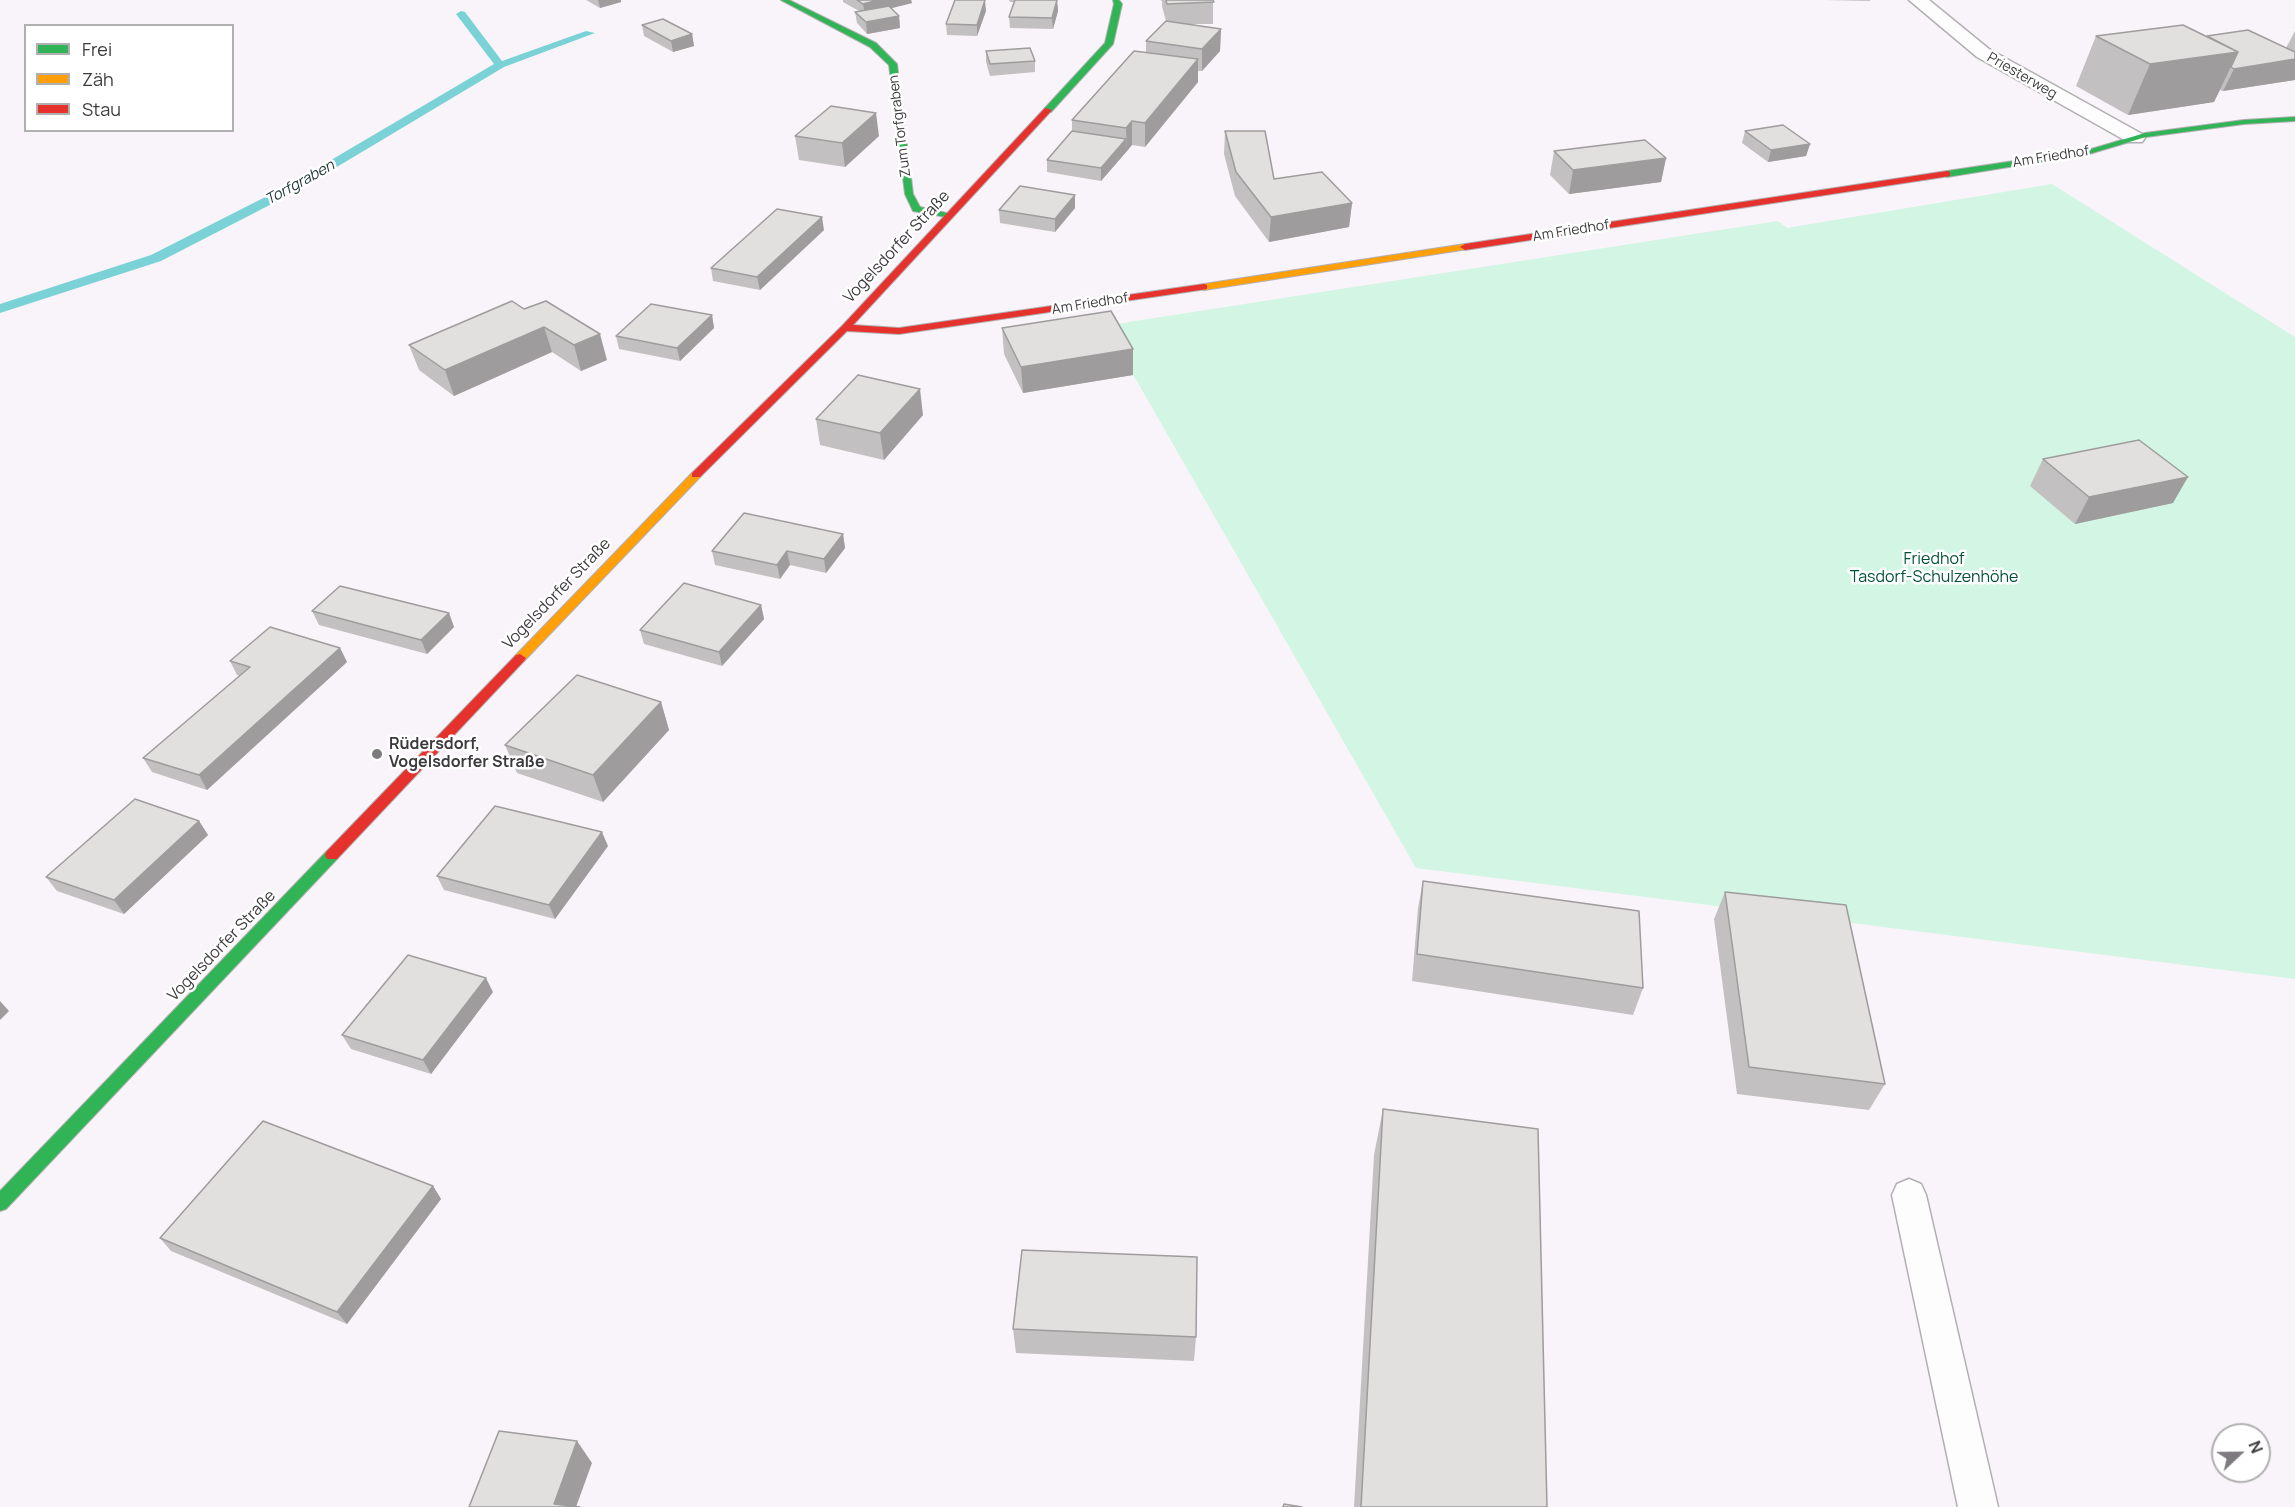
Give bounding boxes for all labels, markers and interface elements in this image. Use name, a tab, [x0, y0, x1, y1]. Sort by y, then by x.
legend	[24, 24, 234, 132]
text: Frei	[82, 37, 112, 61]
street label: Priesterweg	[1984, 49, 2060, 103]
text: Zäh	[82, 67, 114, 91]
street label: Zum Torfgraben	[885, 74, 915, 178]
text: Stau	[82, 97, 121, 121]
street label: Am Friedhof	[2012, 143, 2090, 171]
water label: Torfgraben	[262, 157, 338, 209]
street label: Vogelsdorfer Straße	[840, 187, 954, 307]
street label: Am Friedhof	[1532, 217, 1610, 245]
street label: Am Friedhof	[1051, 290, 1129, 318]
street label: Vogelsdorfer Straße	[499, 534, 615, 654]
park label: Friedhof Tasdorf-Schulzenhöhe	[1850, 550, 2018, 588]
place label: Rüdersdorf, Vogelsdorfer Straße	[389, 735, 545, 773]
marker: Rüdersdorf, Vogelsdorfer Straße	[370, 747, 384, 761]
street label: Vogelsdorfer Straße	[164, 886, 280, 1006]
north arrow	[2211, 1423, 2271, 1483]
text: N	[2243, 1438, 2268, 1456]

